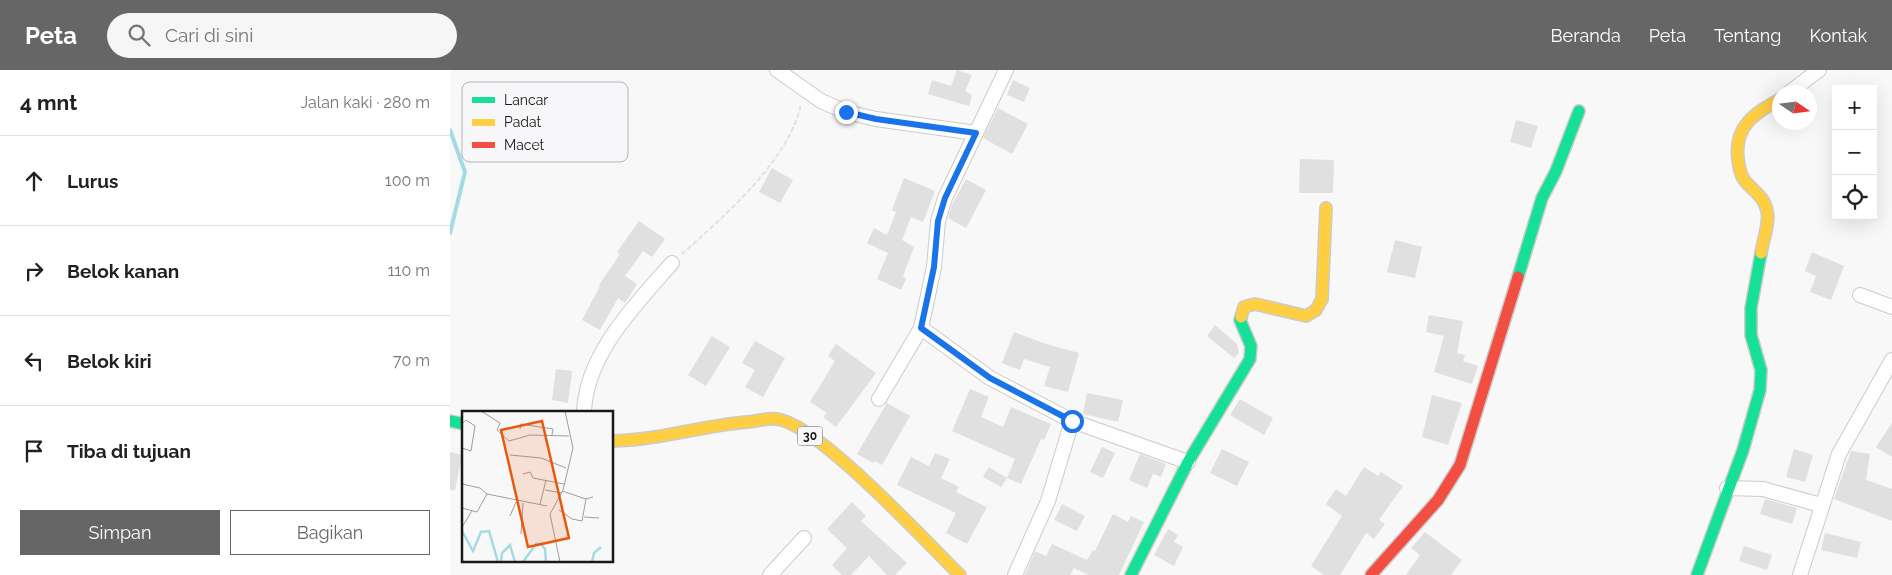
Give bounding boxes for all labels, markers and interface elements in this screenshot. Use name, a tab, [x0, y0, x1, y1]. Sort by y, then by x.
search box	[107, 13, 457, 58]
text: Peta	[25, 21, 77, 50]
icon: search	[125, 21, 153, 49]
text: Cari di sini	[165, 24, 253, 46]
text: Beranda	[1551, 25, 1621, 46]
text: Peta	[1649, 25, 1686, 46]
text: Tentang	[1714, 25, 1781, 46]
text: Kontak	[1809, 25, 1867, 46]
legend	[462, 82, 628, 162]
north arrow	[1772, 85, 1817, 130]
map controls	[1832, 85, 1877, 220]
button: +	[1832, 85, 1877, 130]
text: 4 mnt	[20, 90, 77, 115]
text: Lancar	[504, 92, 548, 108]
text: Jalan kaki · 280 m	[301, 93, 430, 112]
route end	[835, 101, 858, 124]
text: Padat	[504, 114, 542, 130]
button: −	[1832, 130, 1877, 175]
text: Macet	[504, 137, 545, 153]
icon: ahead	[20, 167, 48, 195]
text: Lurus	[67, 170, 118, 192]
text: 100 m	[385, 171, 430, 190]
button: locate	[1832, 175, 1877, 220]
icon: right	[20, 257, 48, 285]
text: Belok kanan	[67, 260, 179, 282]
text: 110 m	[388, 261, 430, 280]
icon: left	[20, 347, 48, 375]
text: Belok kiri	[67, 350, 152, 372]
text: 70 m	[393, 351, 430, 370]
route start	[1061, 410, 1084, 433]
inset map	[462, 411, 614, 562]
road number: 30	[798, 426, 822, 446]
icon: arrive	[20, 437, 48, 465]
text: Tiba di tujuan	[67, 440, 191, 462]
button: Simpan	[20, 510, 220, 555]
button: Bagikan	[230, 510, 430, 555]

